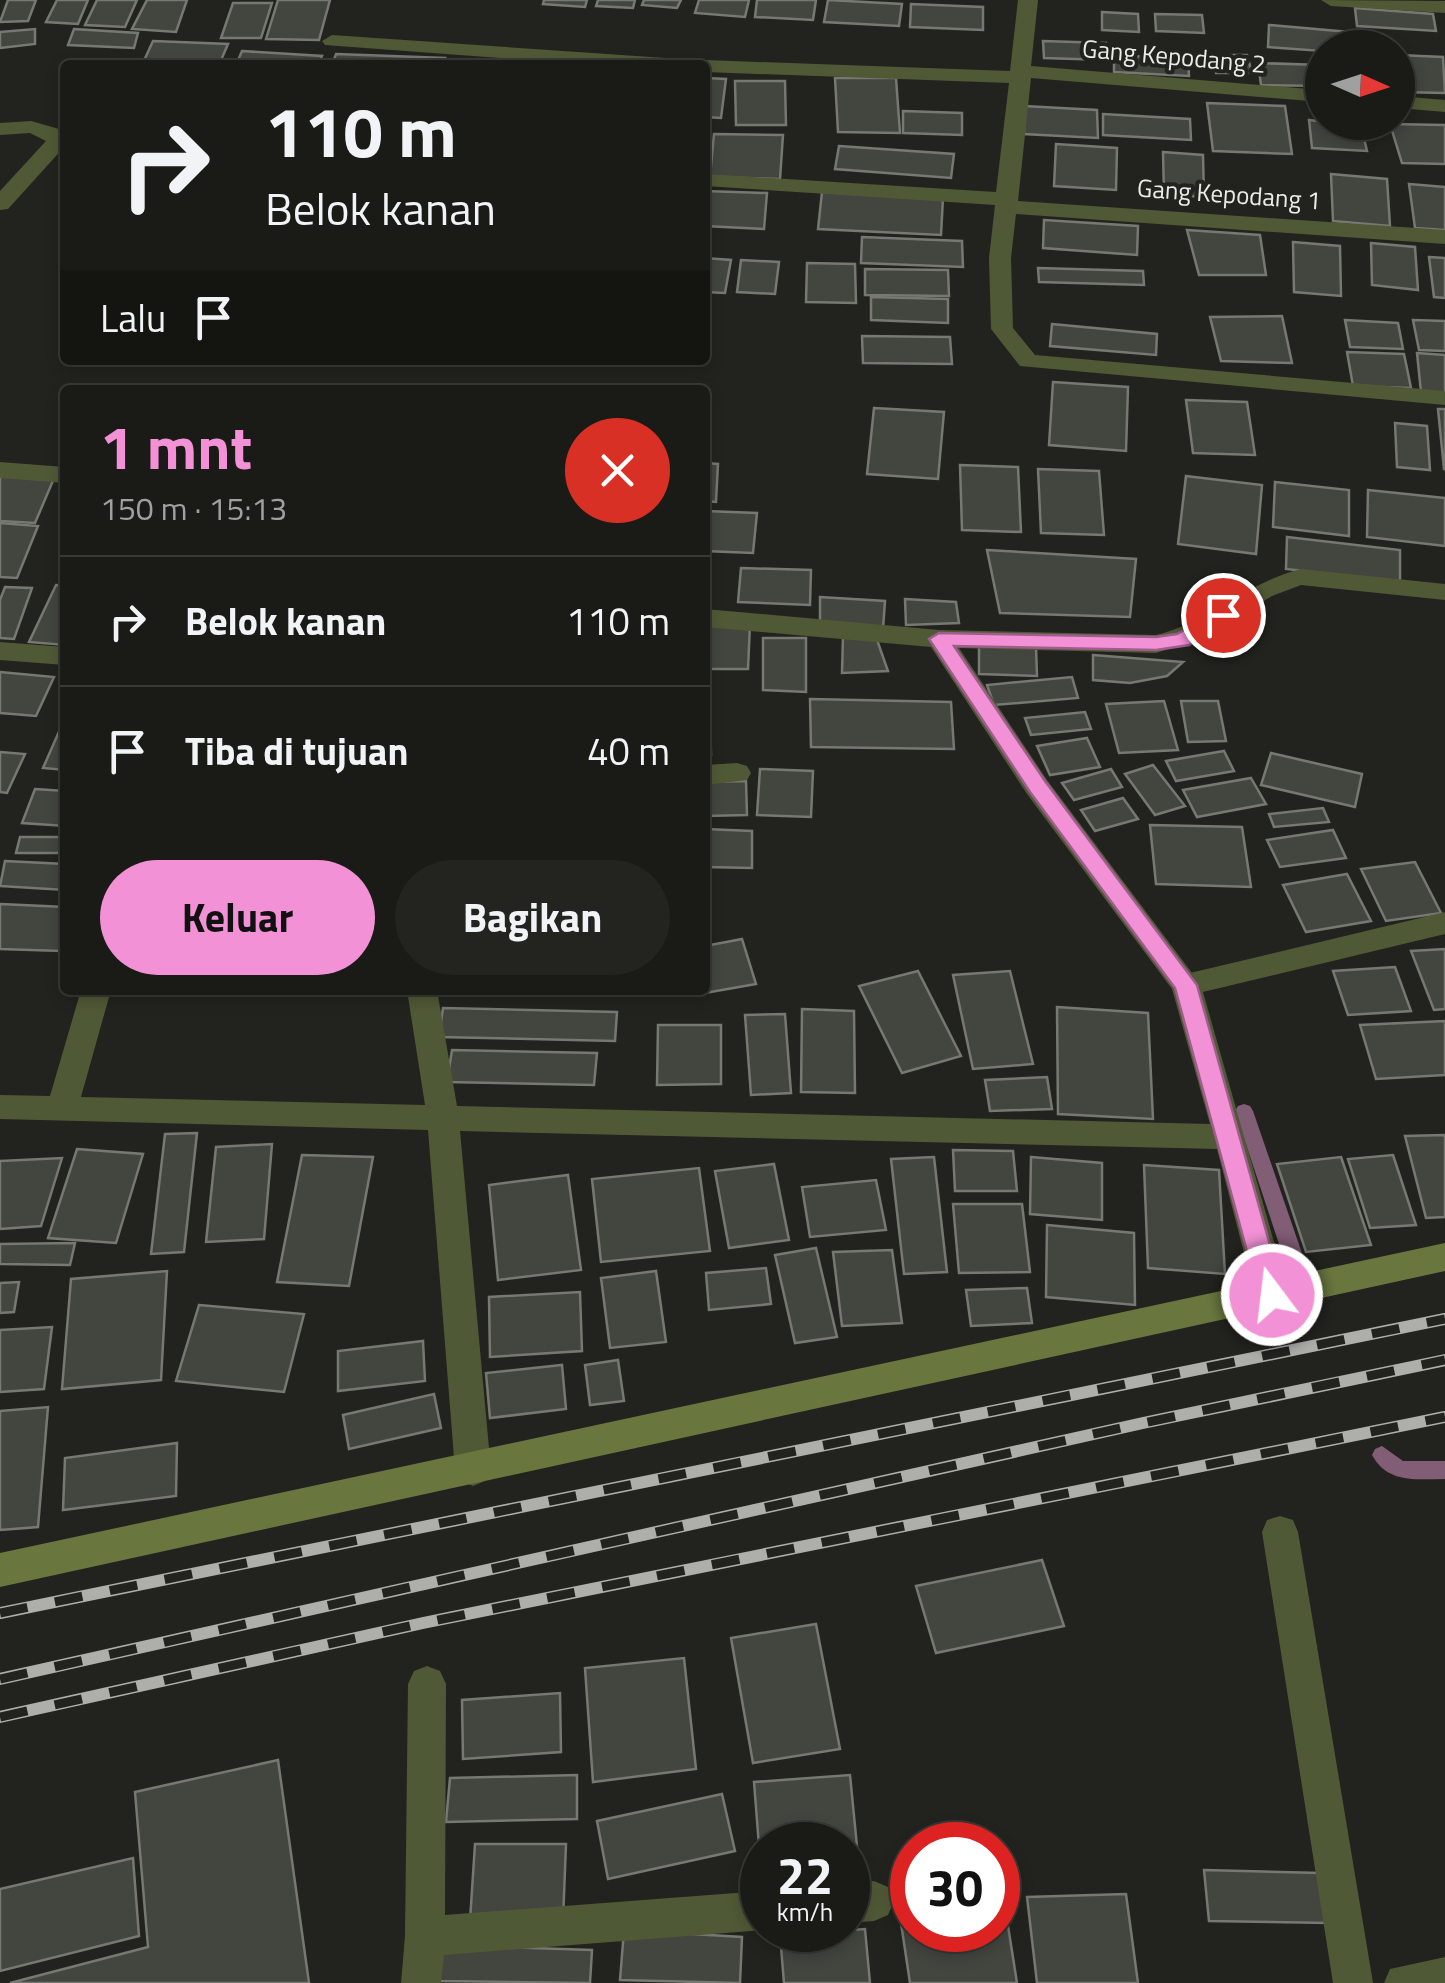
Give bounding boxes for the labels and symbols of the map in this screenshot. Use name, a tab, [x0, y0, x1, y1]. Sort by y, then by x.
street label: Gang Kepodang 2	[1081, 29, 1267, 83]
north arrow	[1305, 30, 1415, 140]
street label: Gang Kepodang 1	[1136, 169, 1322, 219]
pin	[1181, 573, 1266, 658]
position arrow	[1220, 1243, 1324, 1347]
speed limit sign: 30	[890, 1822, 1020, 1952]

